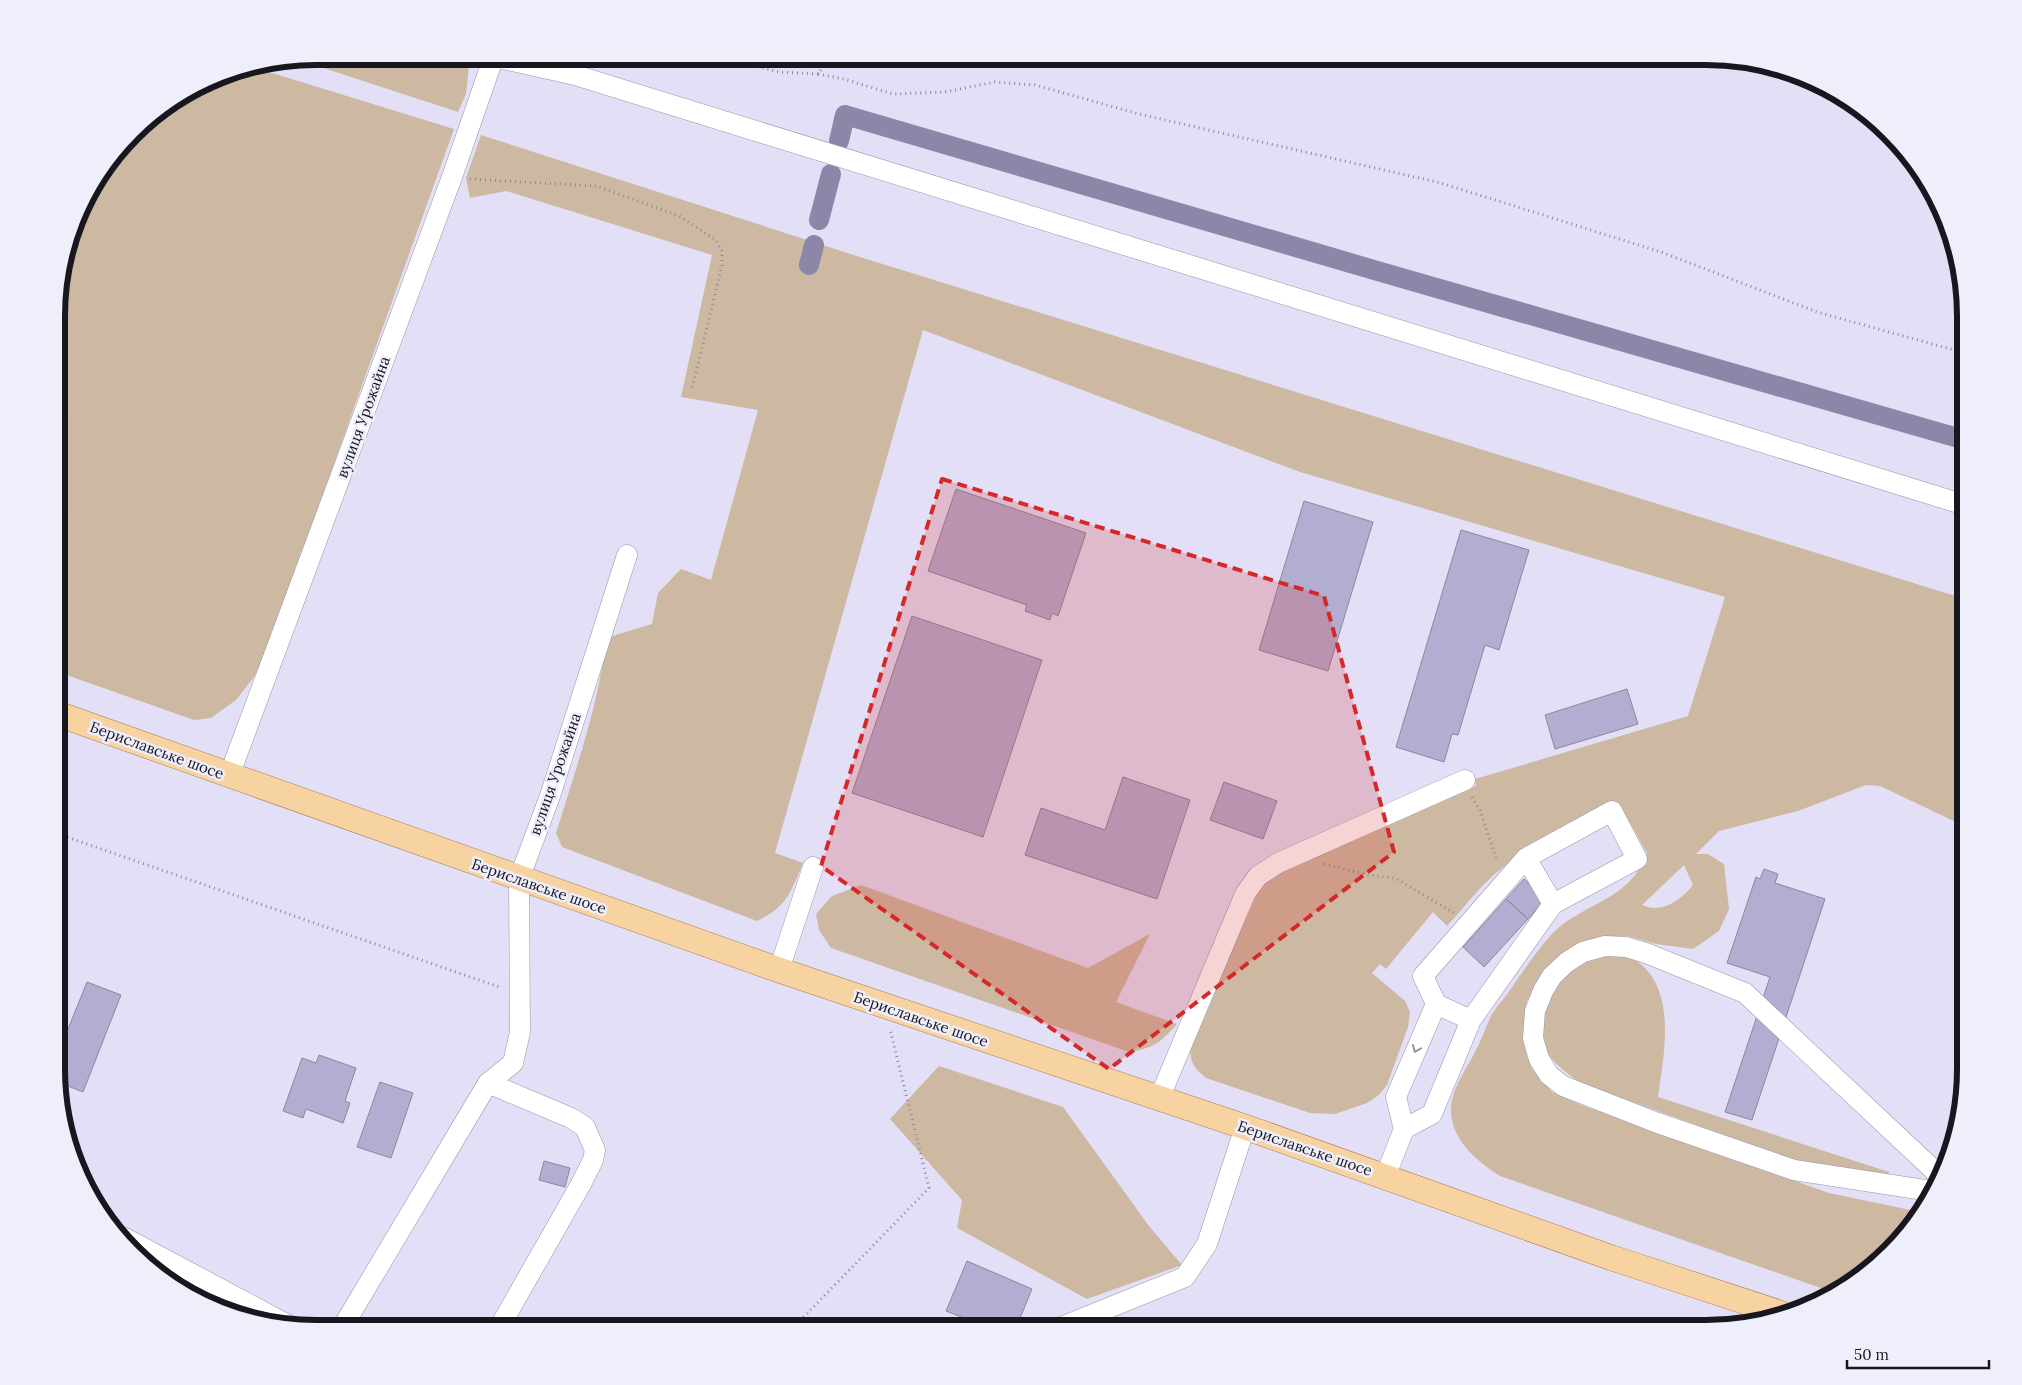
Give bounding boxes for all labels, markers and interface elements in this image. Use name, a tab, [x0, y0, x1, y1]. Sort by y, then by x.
street label: вулиця Урожайна	[332, 353, 394, 480]
street label: вулиця Урожайна	[525, 710, 585, 838]
street label: Бериславське шосе	[87, 717, 227, 783]
street label: Бериславське шосе	[469, 854, 609, 918]
street label: Бериславське шосе	[851, 987, 991, 1051]
one-way arrow	[1412, 1044, 1423, 1053]
street label: Бериславське шосе	[1235, 1116, 1375, 1180]
scale bar	[1847, 1338, 1990, 1370]
text: 50 m	[1854, 1345, 1889, 1364]

